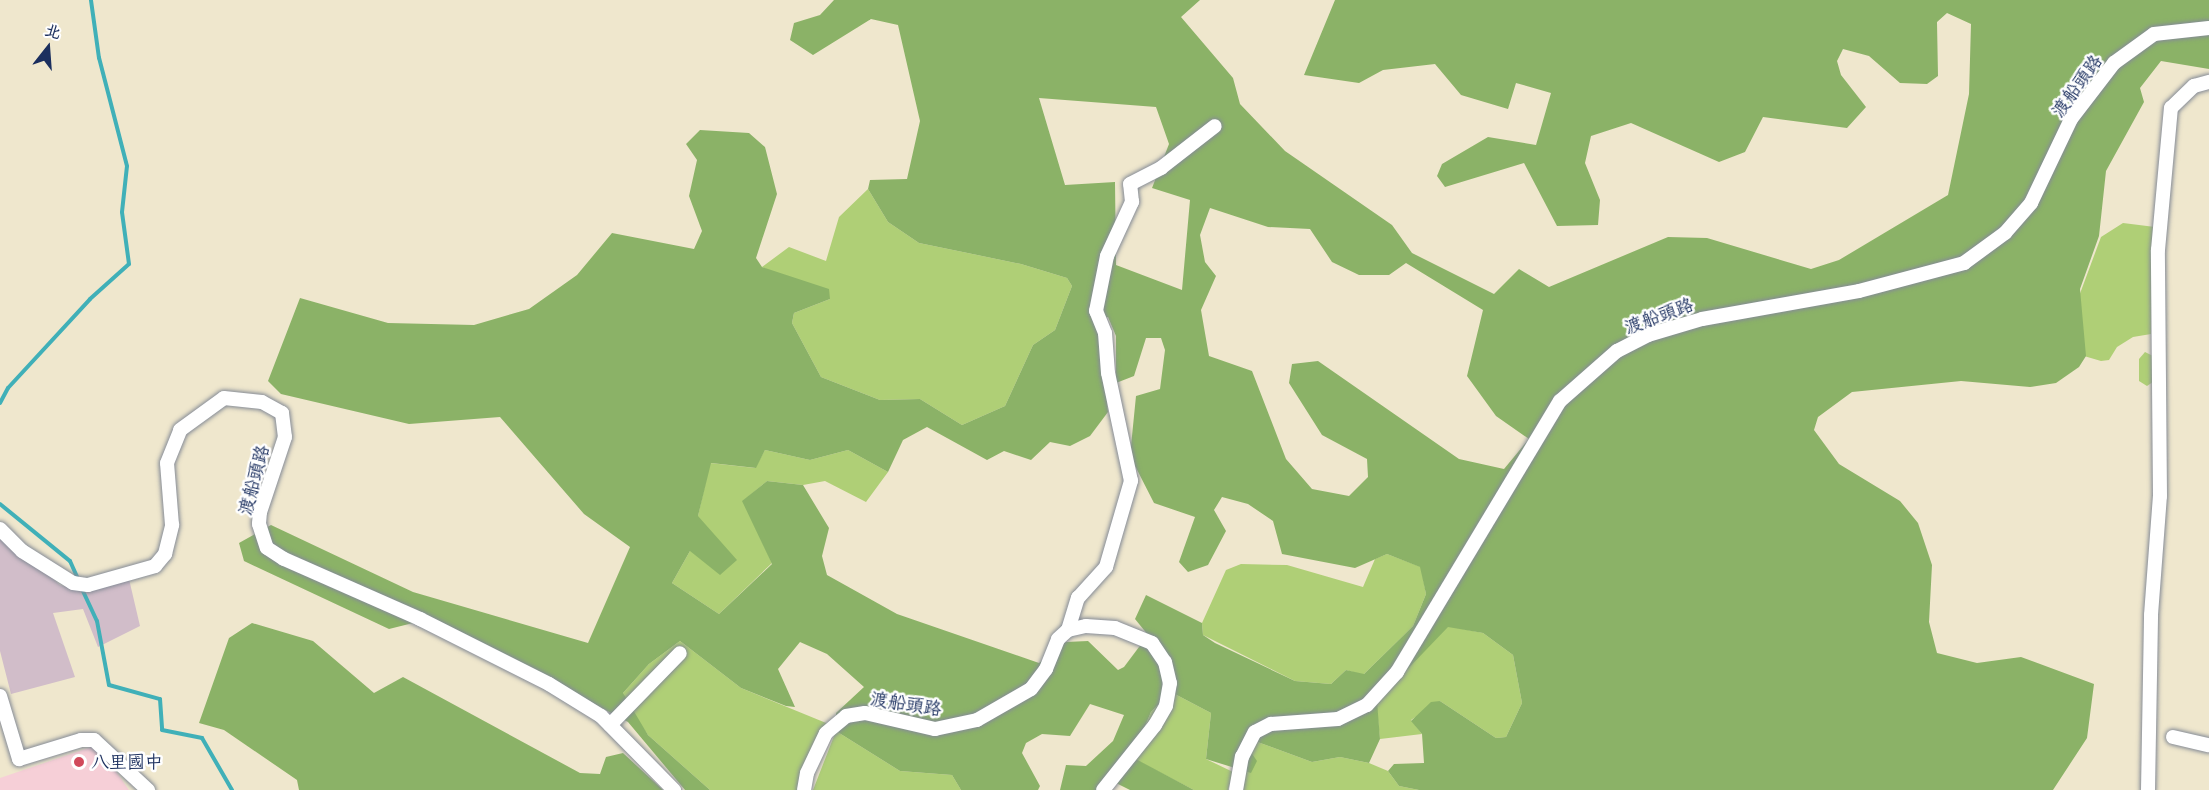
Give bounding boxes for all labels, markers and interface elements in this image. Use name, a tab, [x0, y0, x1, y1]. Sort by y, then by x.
north arrow	[18, 18, 78, 78]
text: 北	[43, 19, 64, 43]
street label: 渡船頭路	[2047, 51, 2107, 121]
street label: 渡船頭路	[1621, 294, 1697, 338]
street label: 渡船頭路	[234, 442, 274, 518]
street label: 渡船頭路	[869, 688, 943, 720]
place label: 八里國中	[91, 751, 163, 773]
marker: 八里國中	[72, 755, 86, 769]

